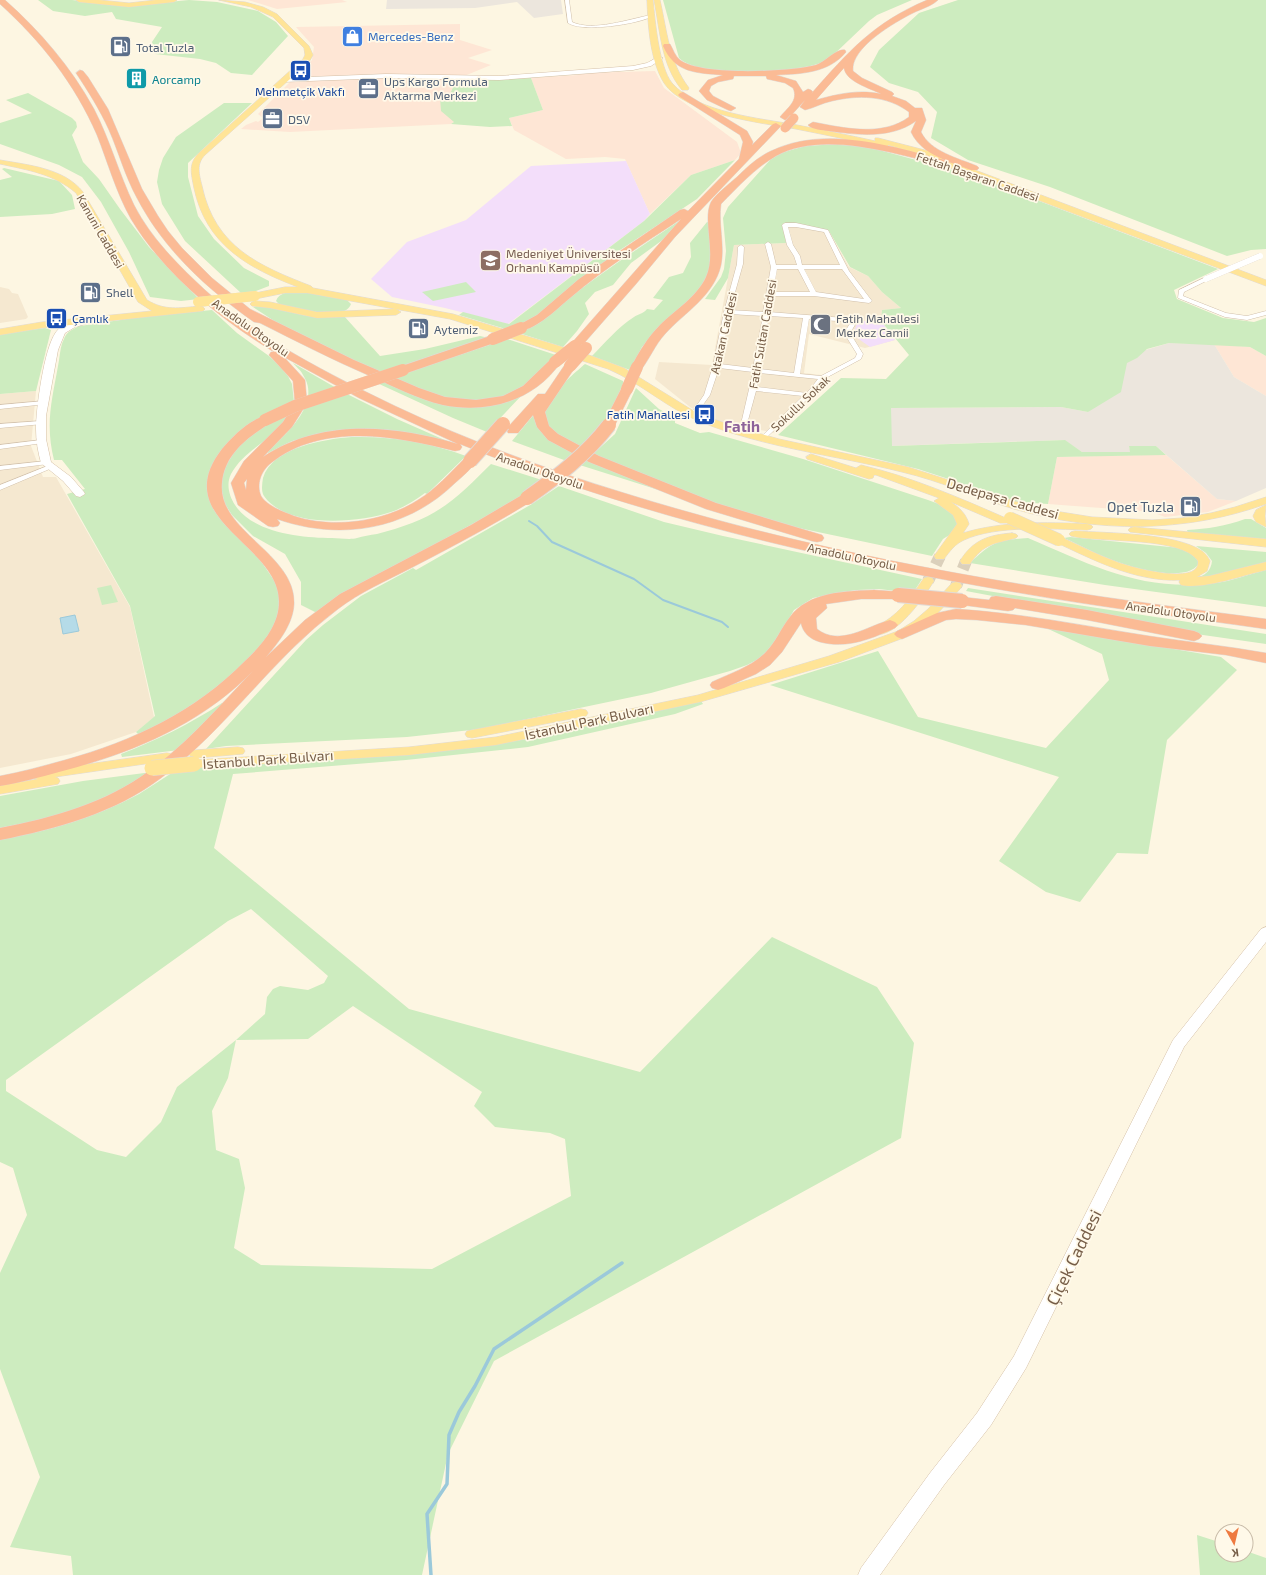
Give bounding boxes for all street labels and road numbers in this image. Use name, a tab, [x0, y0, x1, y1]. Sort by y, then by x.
street label: Fettah Başaran Caddesi	[915, 148, 1041, 204]
street label: Kanuni Caddesi	[74, 192, 128, 270]
street label: Fatih Sultan Caddesi	[746, 278, 778, 390]
street label: Atakan Caddesi	[707, 291, 739, 375]
street label: Anadolu Otoyolu	[210, 295, 292, 359]
street label: Sokullu Sokak	[768, 372, 832, 434]
street label: Anadolu Otoyolu	[495, 449, 585, 491]
street label: Dedepaşa Caddesi	[945, 474, 1061, 523]
street label: Anadolu Otoyolu	[806, 540, 898, 572]
street label: Anadolu Otoyolu	[1125, 598, 1217, 624]
street label: İstanbul Park Bulvarı	[523, 699, 655, 743]
street label: İstanbul Park Bulvarı	[202, 746, 334, 772]
street label: Çiçek Caddesi	[1041, 1206, 1107, 1309]

